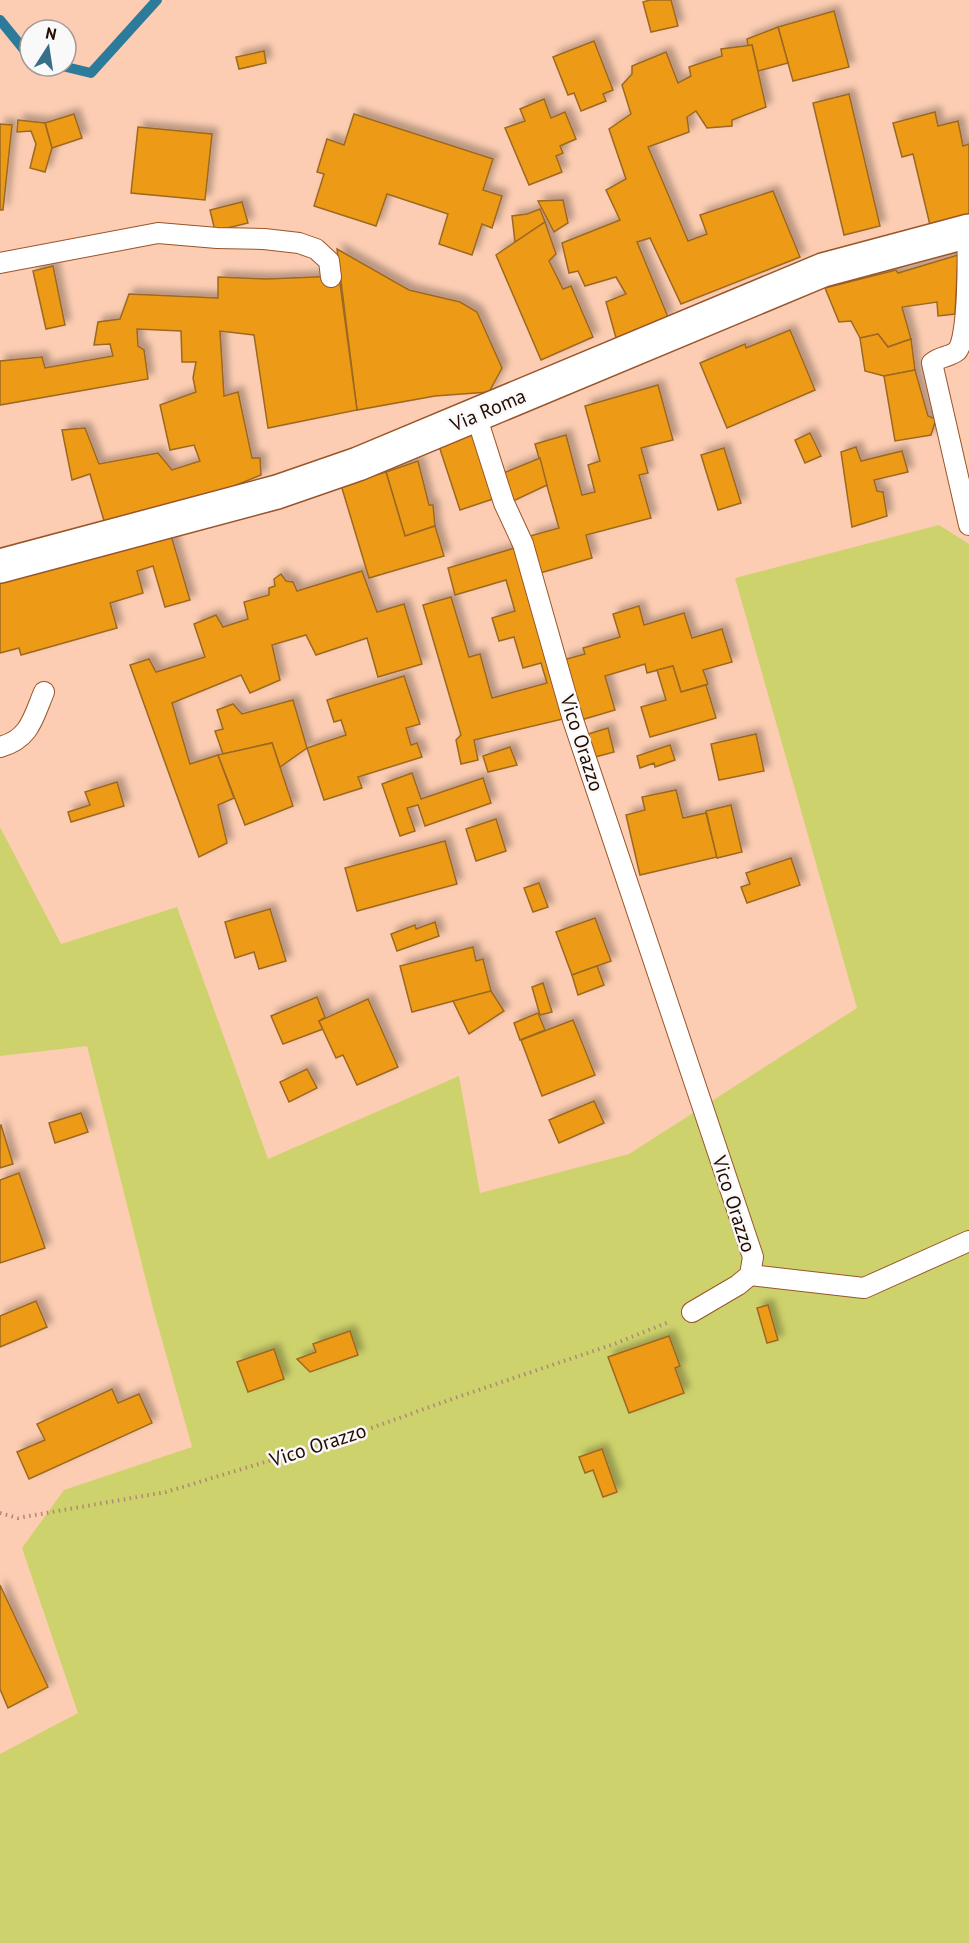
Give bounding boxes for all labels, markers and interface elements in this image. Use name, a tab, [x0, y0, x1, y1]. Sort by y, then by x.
north arrow	[18, 18, 78, 78]
text: N	[44, 22, 58, 44]
street label: Via Roma	[445, 382, 530, 438]
street label: Vico Orazzo	[554, 690, 610, 795]
street label: Vico Orazzo	[706, 1151, 762, 1256]
street label: Vico Orazzo	[265, 1417, 370, 1473]

